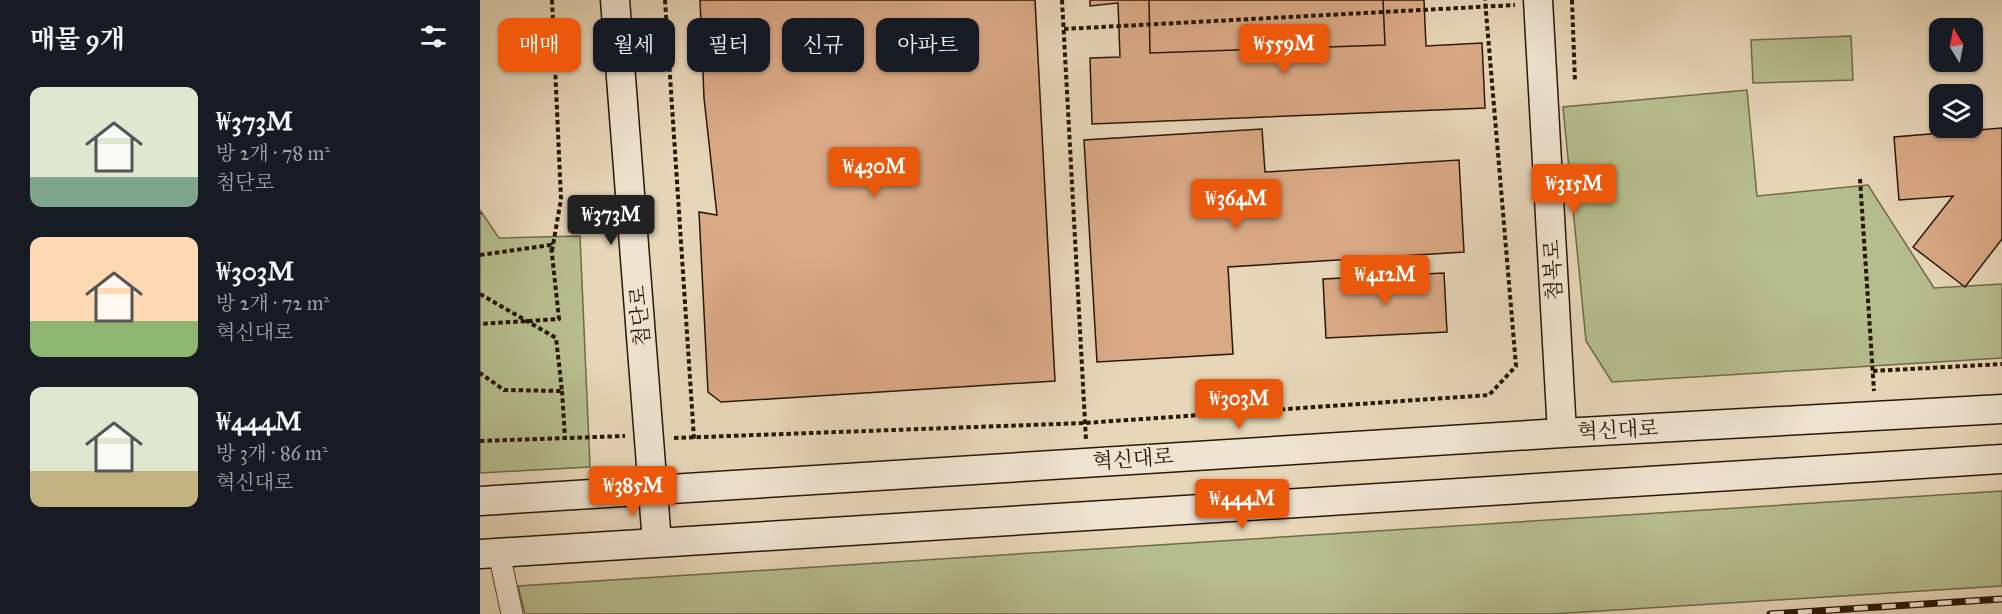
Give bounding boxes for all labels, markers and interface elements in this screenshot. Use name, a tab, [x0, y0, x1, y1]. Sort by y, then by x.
chip: 매매	[498, 18, 581, 72]
chip: 월세	[593, 18, 675, 72]
chip: 필터	[687, 18, 770, 72]
chip: 신규	[782, 18, 864, 72]
chip: 아파트	[876, 18, 979, 72]
north arrow	[1929, 18, 1983, 72]
map controls	[1929, 18, 1983, 138]
icon: filters	[417, 20, 450, 53]
text: 매물 9개	[30, 23, 125, 55]
pin: ₩559M	[1242, 24, 1326, 75]
text: ₩559M	[1253, 31, 1315, 55]
button: layers	[1929, 84, 1983, 138]
text: ₩373M	[216, 105, 293, 137]
icon: home	[78, 111, 150, 183]
text: 방 2개 · 78 m²	[216, 141, 330, 165]
pin: ₩430M	[832, 147, 916, 198]
text: ₩430M	[842, 154, 906, 178]
pin: ₩315M	[1532, 164, 1616, 215]
text: 첨단로	[216, 170, 274, 194]
text: ₩315M	[1545, 171, 1603, 195]
pin: ₩364M	[1194, 179, 1278, 230]
text: ₩364M	[1205, 186, 1267, 210]
pin: ₩373M	[569, 195, 653, 246]
text: ₩373M	[581, 202, 641, 226]
street label: 첨복로	[1538, 239, 1568, 301]
text: ₩303M	[216, 255, 294, 287]
pin: ₩412M	[1343, 255, 1427, 306]
icon: home	[78, 261, 150, 333]
text: ₩412M	[1354, 262, 1416, 286]
street label: 첨단로	[624, 285, 656, 347]
text: 방 2개 · 72 m²	[216, 291, 329, 315]
text: 혁신대로	[216, 320, 293, 344]
pin: ₩303M	[1197, 379, 1281, 430]
text: ₩303M	[1209, 386, 1269, 410]
text: ₩444M	[216, 405, 302, 437]
icon: home	[78, 411, 150, 483]
street label: 혁신대로	[1577, 415, 1659, 445]
text: 방 3개 · 86 m²	[216, 441, 328, 465]
street label: 혁신대로	[1092, 443, 1174, 475]
pin: ₩385M	[591, 466, 675, 517]
text: 혁신대로	[216, 470, 293, 494]
text: ₩385M	[603, 473, 663, 497]
pin: ₩444M	[1200, 479, 1284, 530]
text: ₩444M	[1209, 486, 1275, 510]

